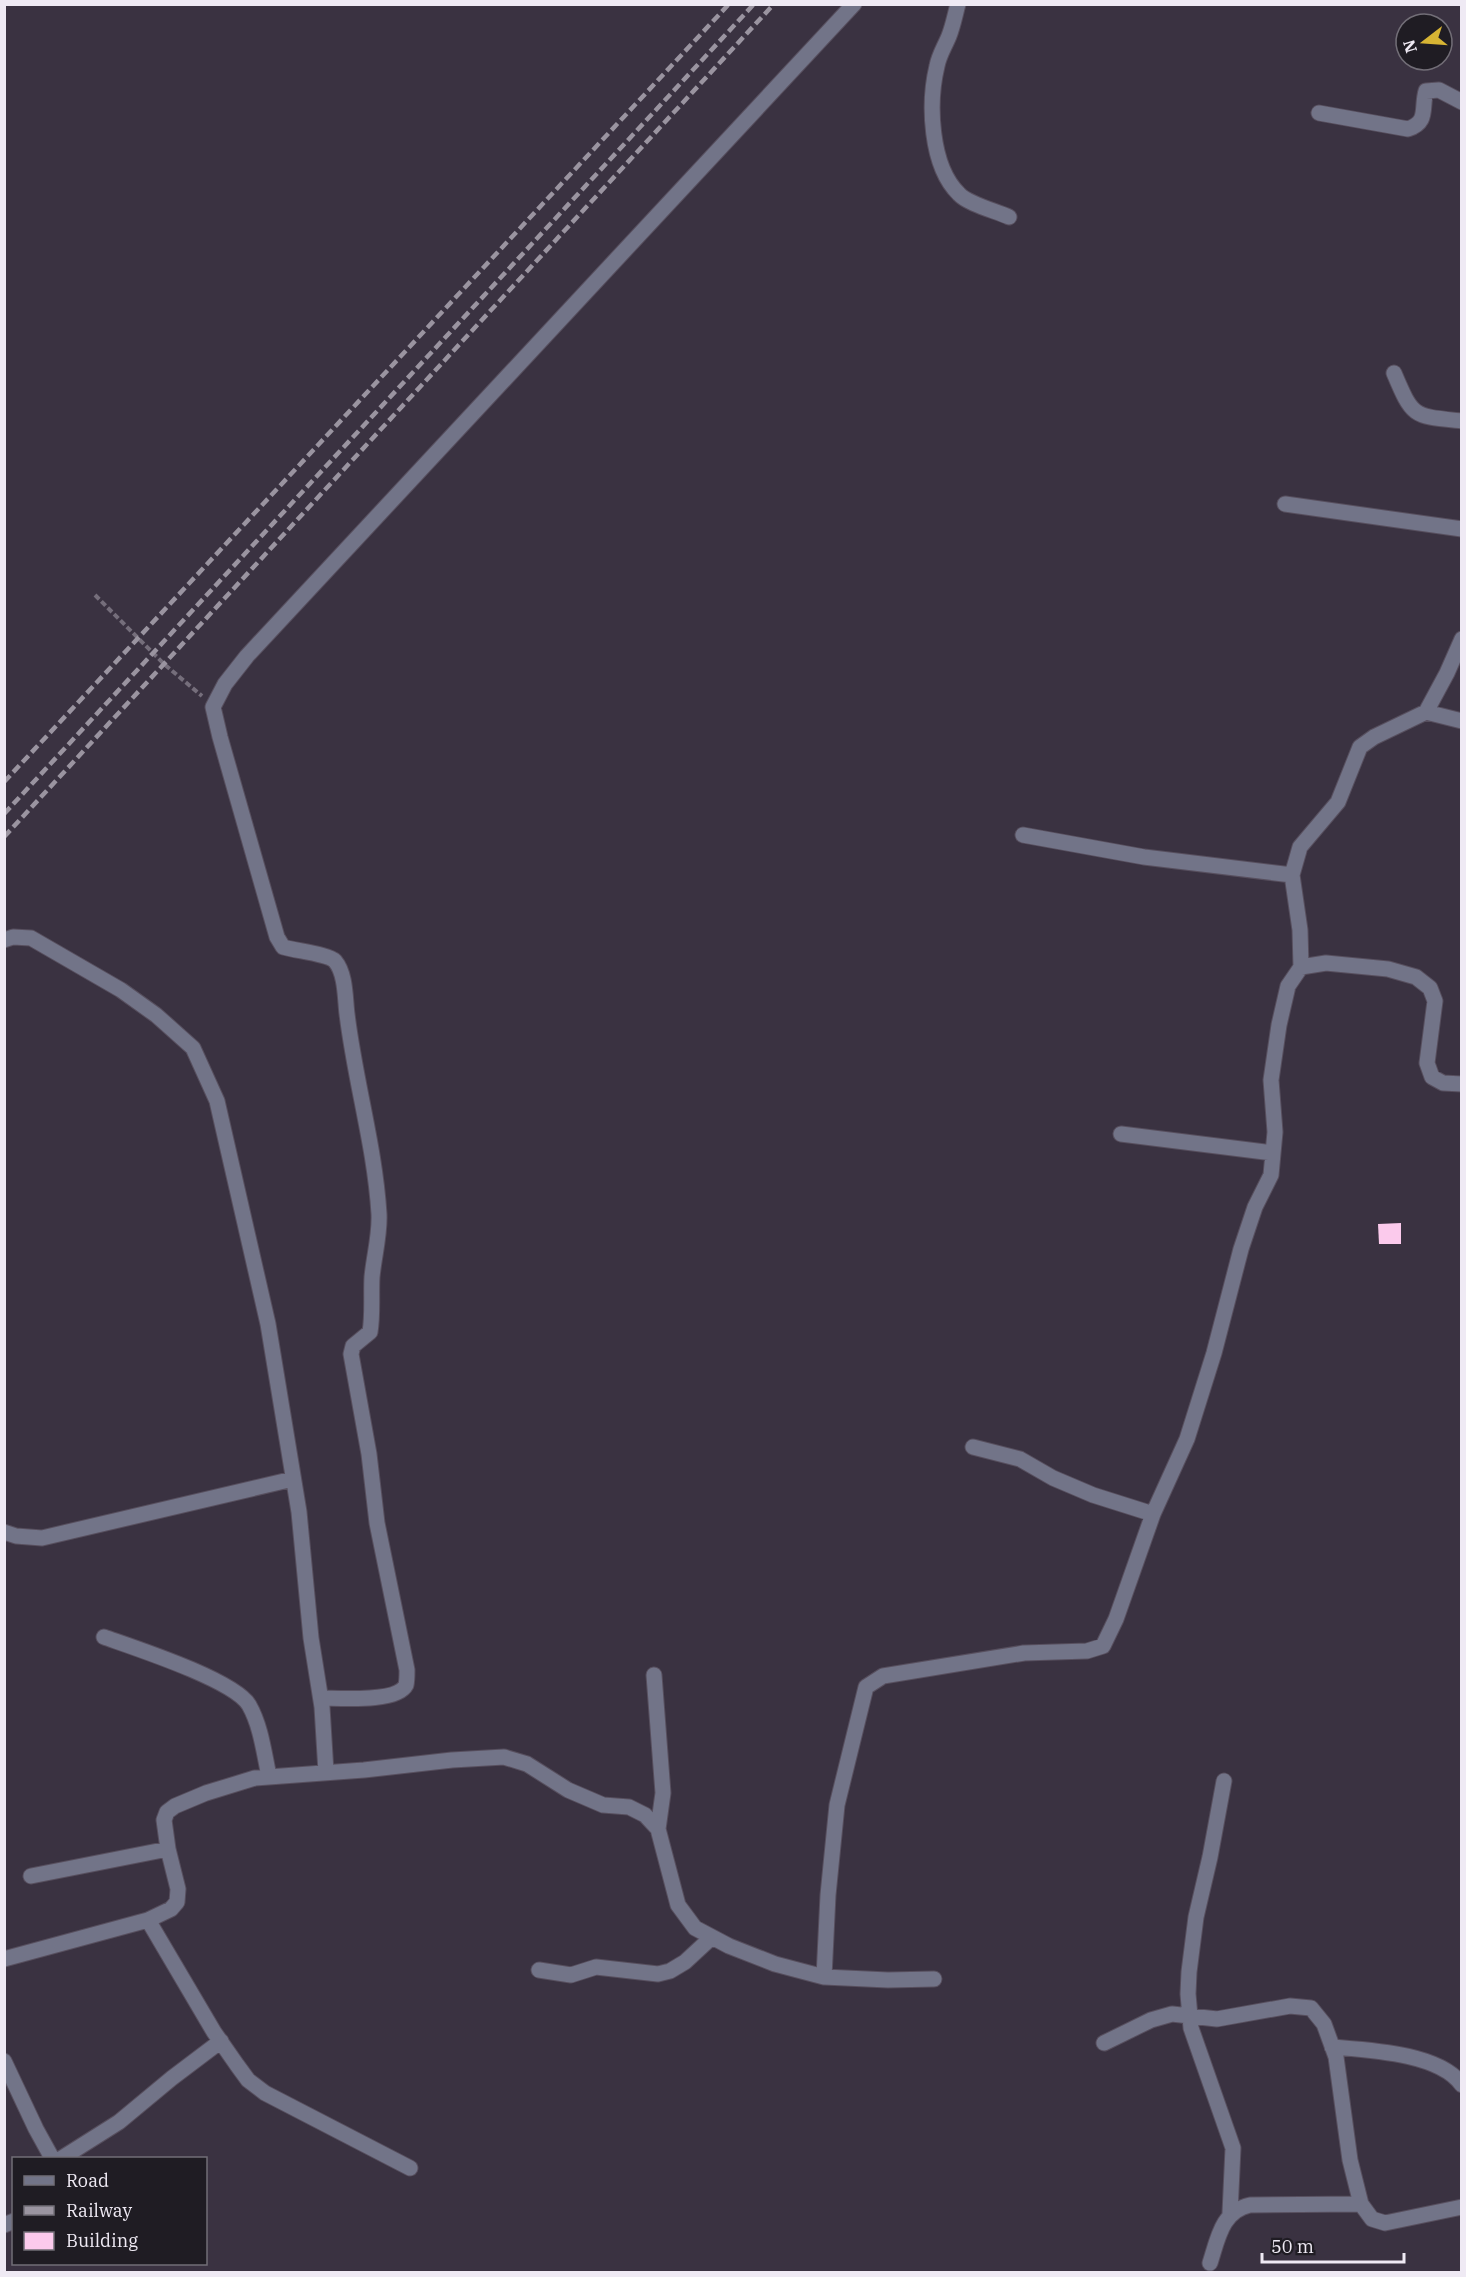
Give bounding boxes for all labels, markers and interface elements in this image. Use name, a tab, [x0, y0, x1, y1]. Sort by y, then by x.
north arrow	[1394, 12, 1454, 72]
text: N	[1398, 37, 1421, 55]
legend	[12, 2157, 207, 2265]
text: Road	[66, 2169, 109, 2192]
text: Railway	[66, 2199, 132, 2222]
scale bar	[1262, 2226, 1404, 2264]
text: Building	[66, 2229, 138, 2252]
text: 50 m	[1271, 2235, 1314, 2258]

